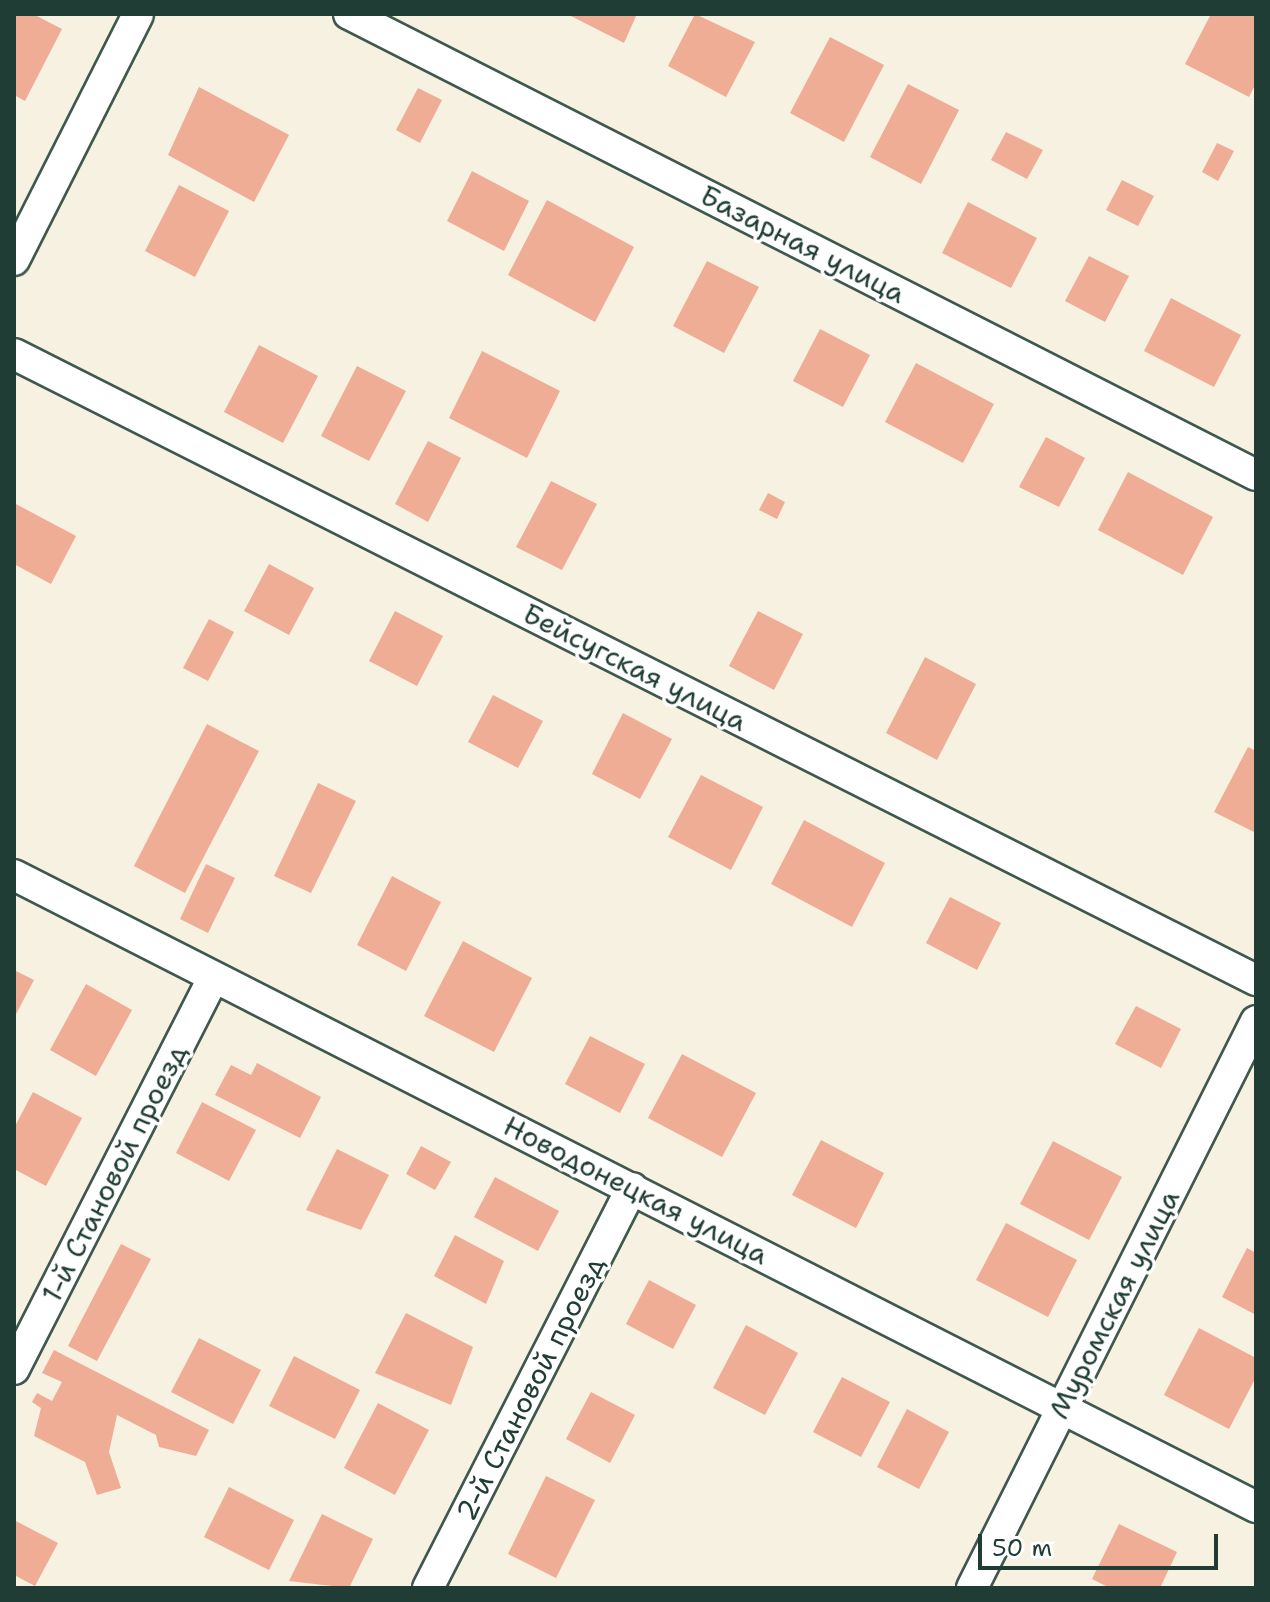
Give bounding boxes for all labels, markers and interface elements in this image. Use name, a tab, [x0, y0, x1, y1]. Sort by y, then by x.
street label: Базарная улица	[695, 178, 911, 310]
street label: Бейсугская улица	[517, 596, 753, 738]
street label: 1-й Становой проезд	[34, 1038, 194, 1308]
street label: Новодонецкая улица	[498, 1109, 774, 1271]
street label: Муромская улица	[1042, 1184, 1186, 1424]
street label: 2-й Становой проезд	[449, 1250, 611, 1526]
scale bar	[982, 1518, 1222, 1568]
text: 50 m	[992, 1532, 1052, 1564]

